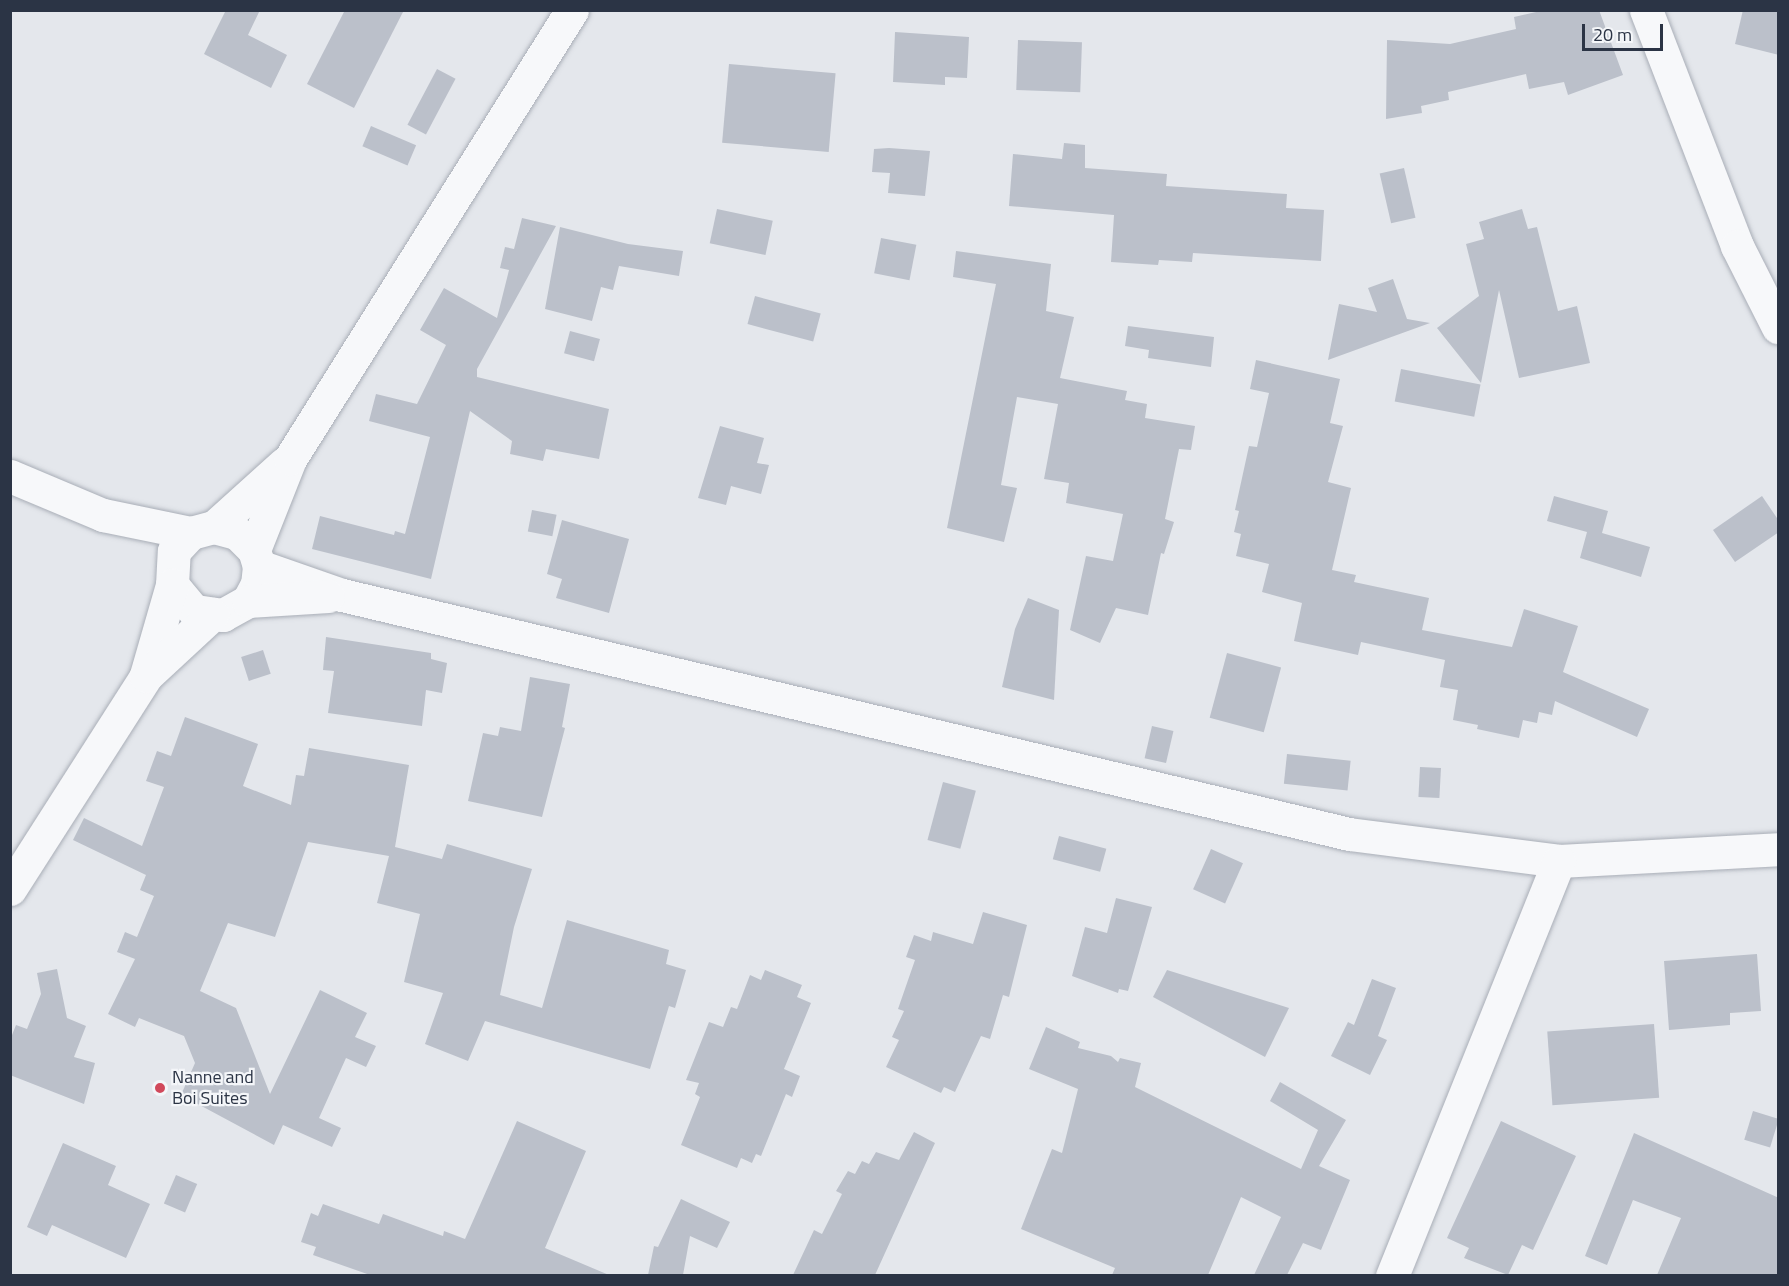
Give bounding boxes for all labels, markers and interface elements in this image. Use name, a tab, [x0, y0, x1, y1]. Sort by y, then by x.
scale bar	[1585, 12, 1666, 50]
text: 20 m	[1593, 21, 1632, 48]
place label: Nanne and Boi Suites	[172, 1067, 254, 1110]
marker: Nanne and Boi Suites	[153, 1081, 167, 1095]

